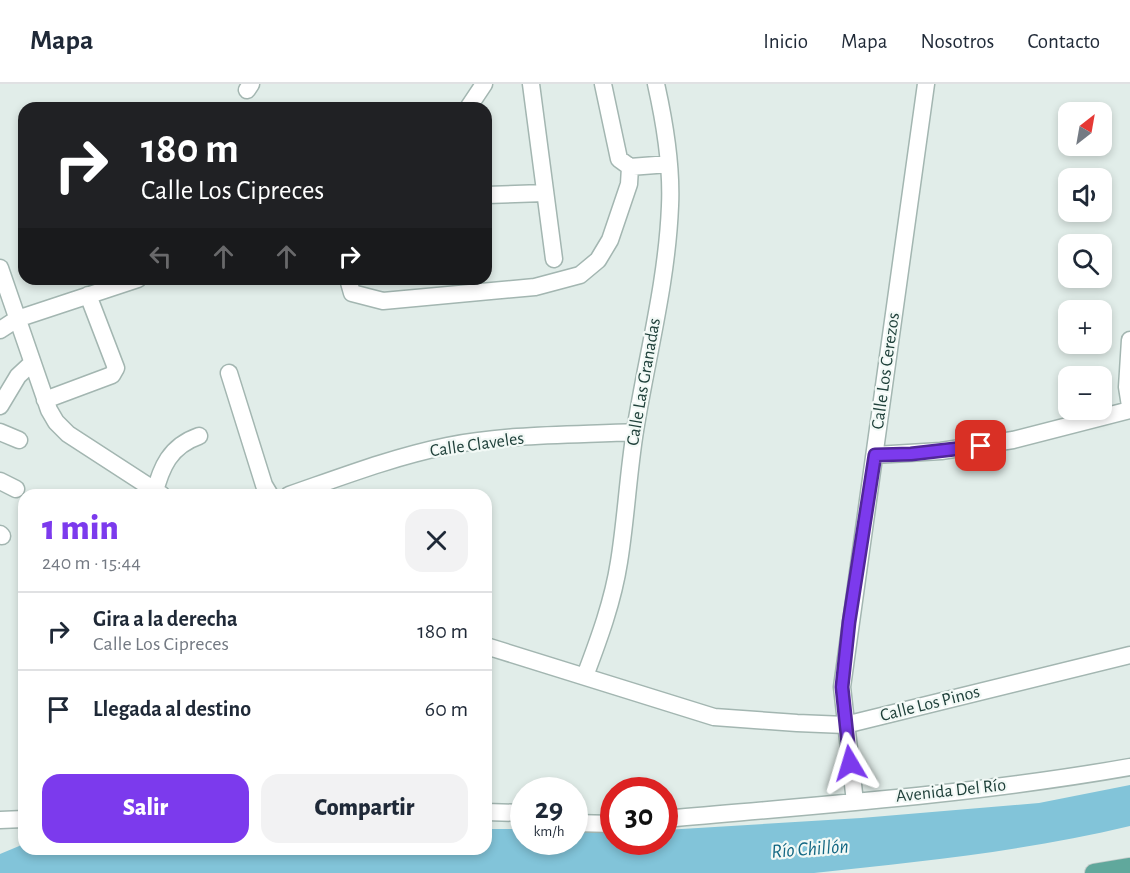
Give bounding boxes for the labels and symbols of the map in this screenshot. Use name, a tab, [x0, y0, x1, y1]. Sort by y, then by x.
north arrow	[1058, 102, 1112, 156]
street label: Calle Los Cerezos	[869, 312, 903, 430]
street label: Calle Las Granadas	[624, 317, 664, 447]
pin	[955, 420, 1006, 471]
street label: Calle Claveles	[429, 429, 525, 461]
street label: Calle Los Pinos	[878, 683, 982, 725]
position arrow	[818, 731, 882, 795]
street label: Avenida Del Río	[895, 776, 1007, 806]
speed limit sign: 30	[600, 777, 678, 855]
water label: Río Chillón	[771, 836, 849, 862]

